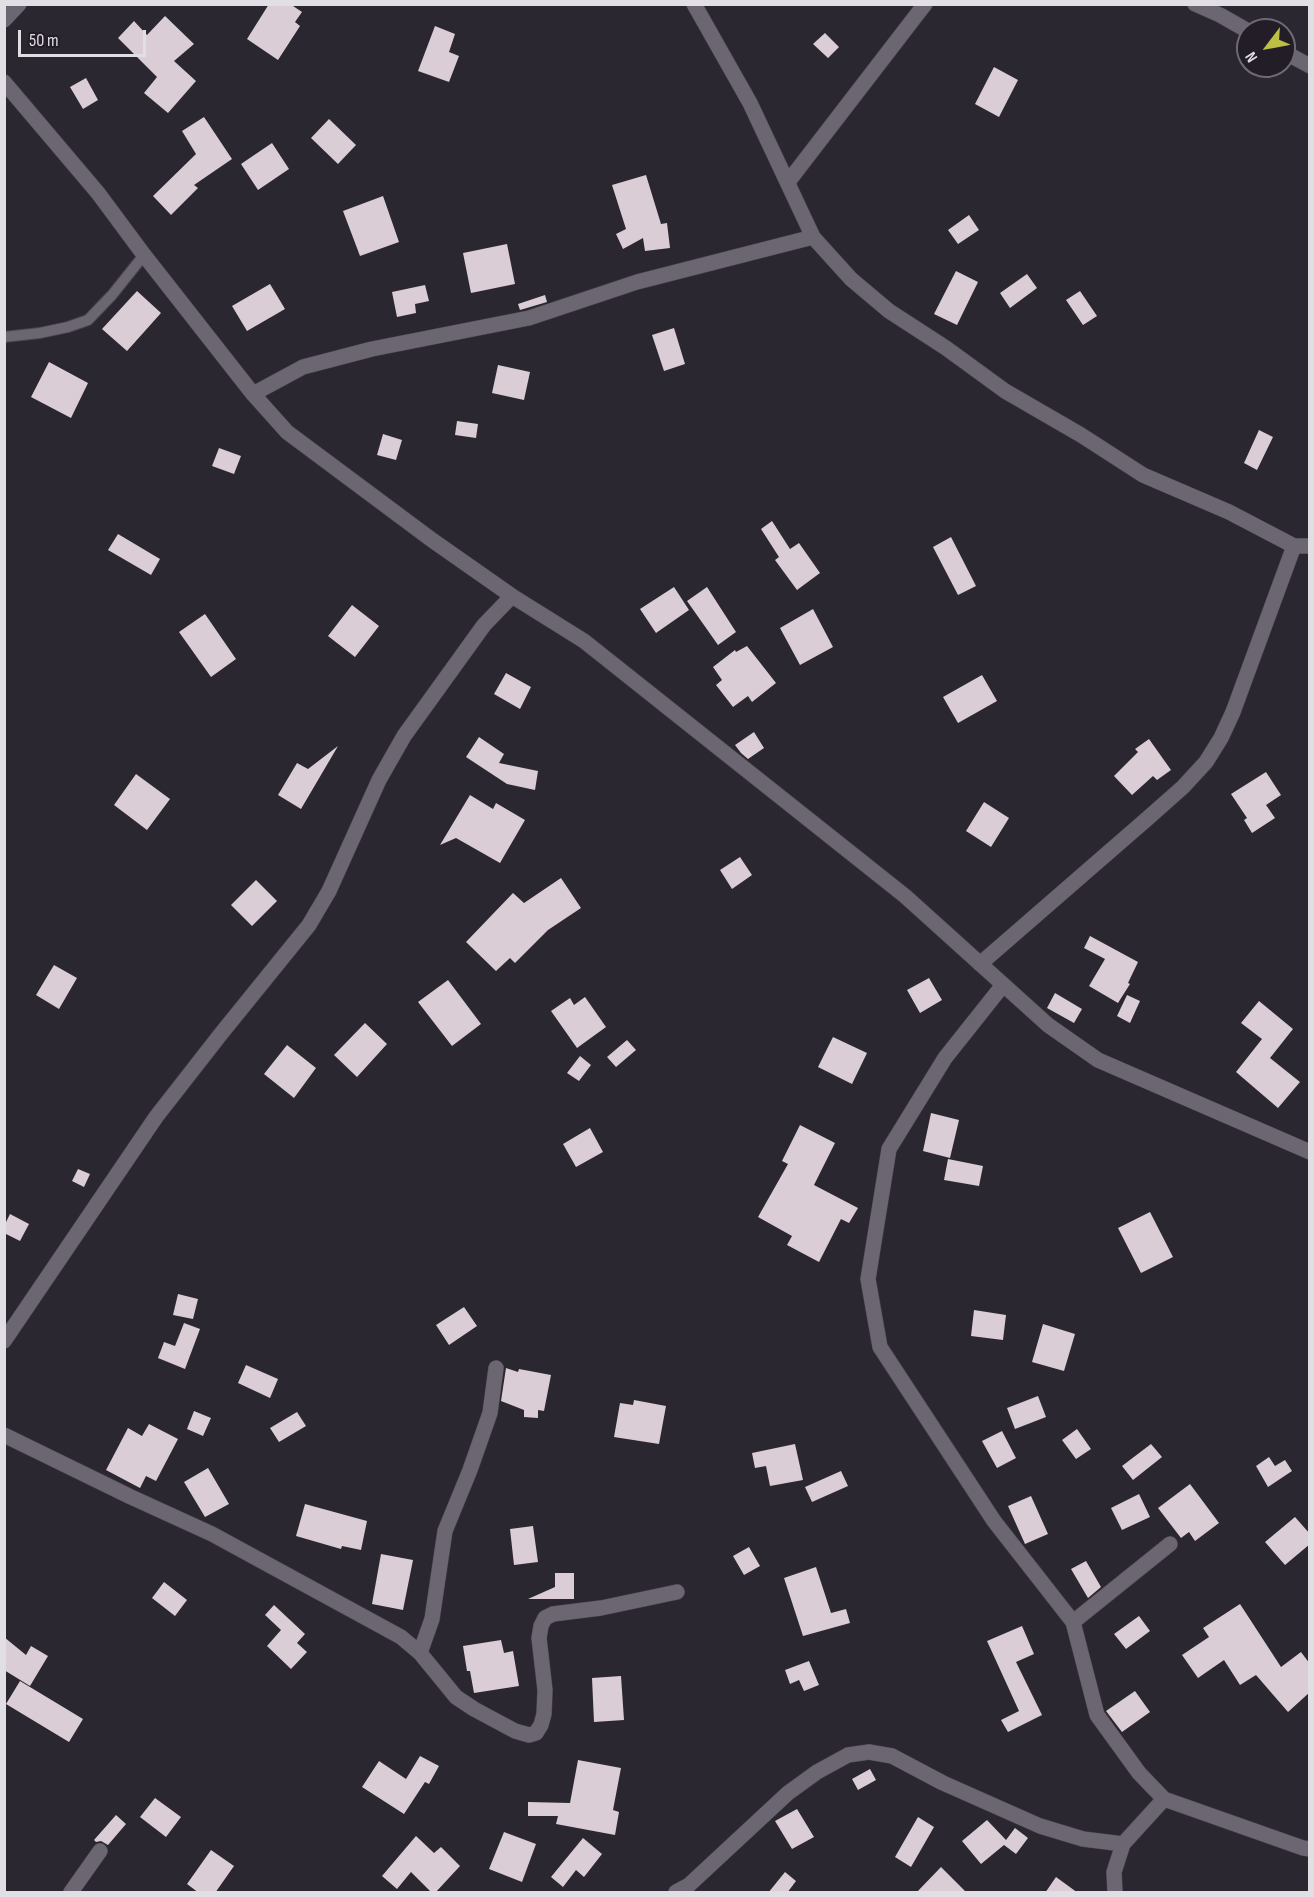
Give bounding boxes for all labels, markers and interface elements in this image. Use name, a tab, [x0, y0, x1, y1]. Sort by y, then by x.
scale bar	[21, 18, 148, 56]
north arrow	[1236, 18, 1296, 78]
text: 50 m	[29, 30, 59, 51]
text: N	[1242, 48, 1262, 65]

